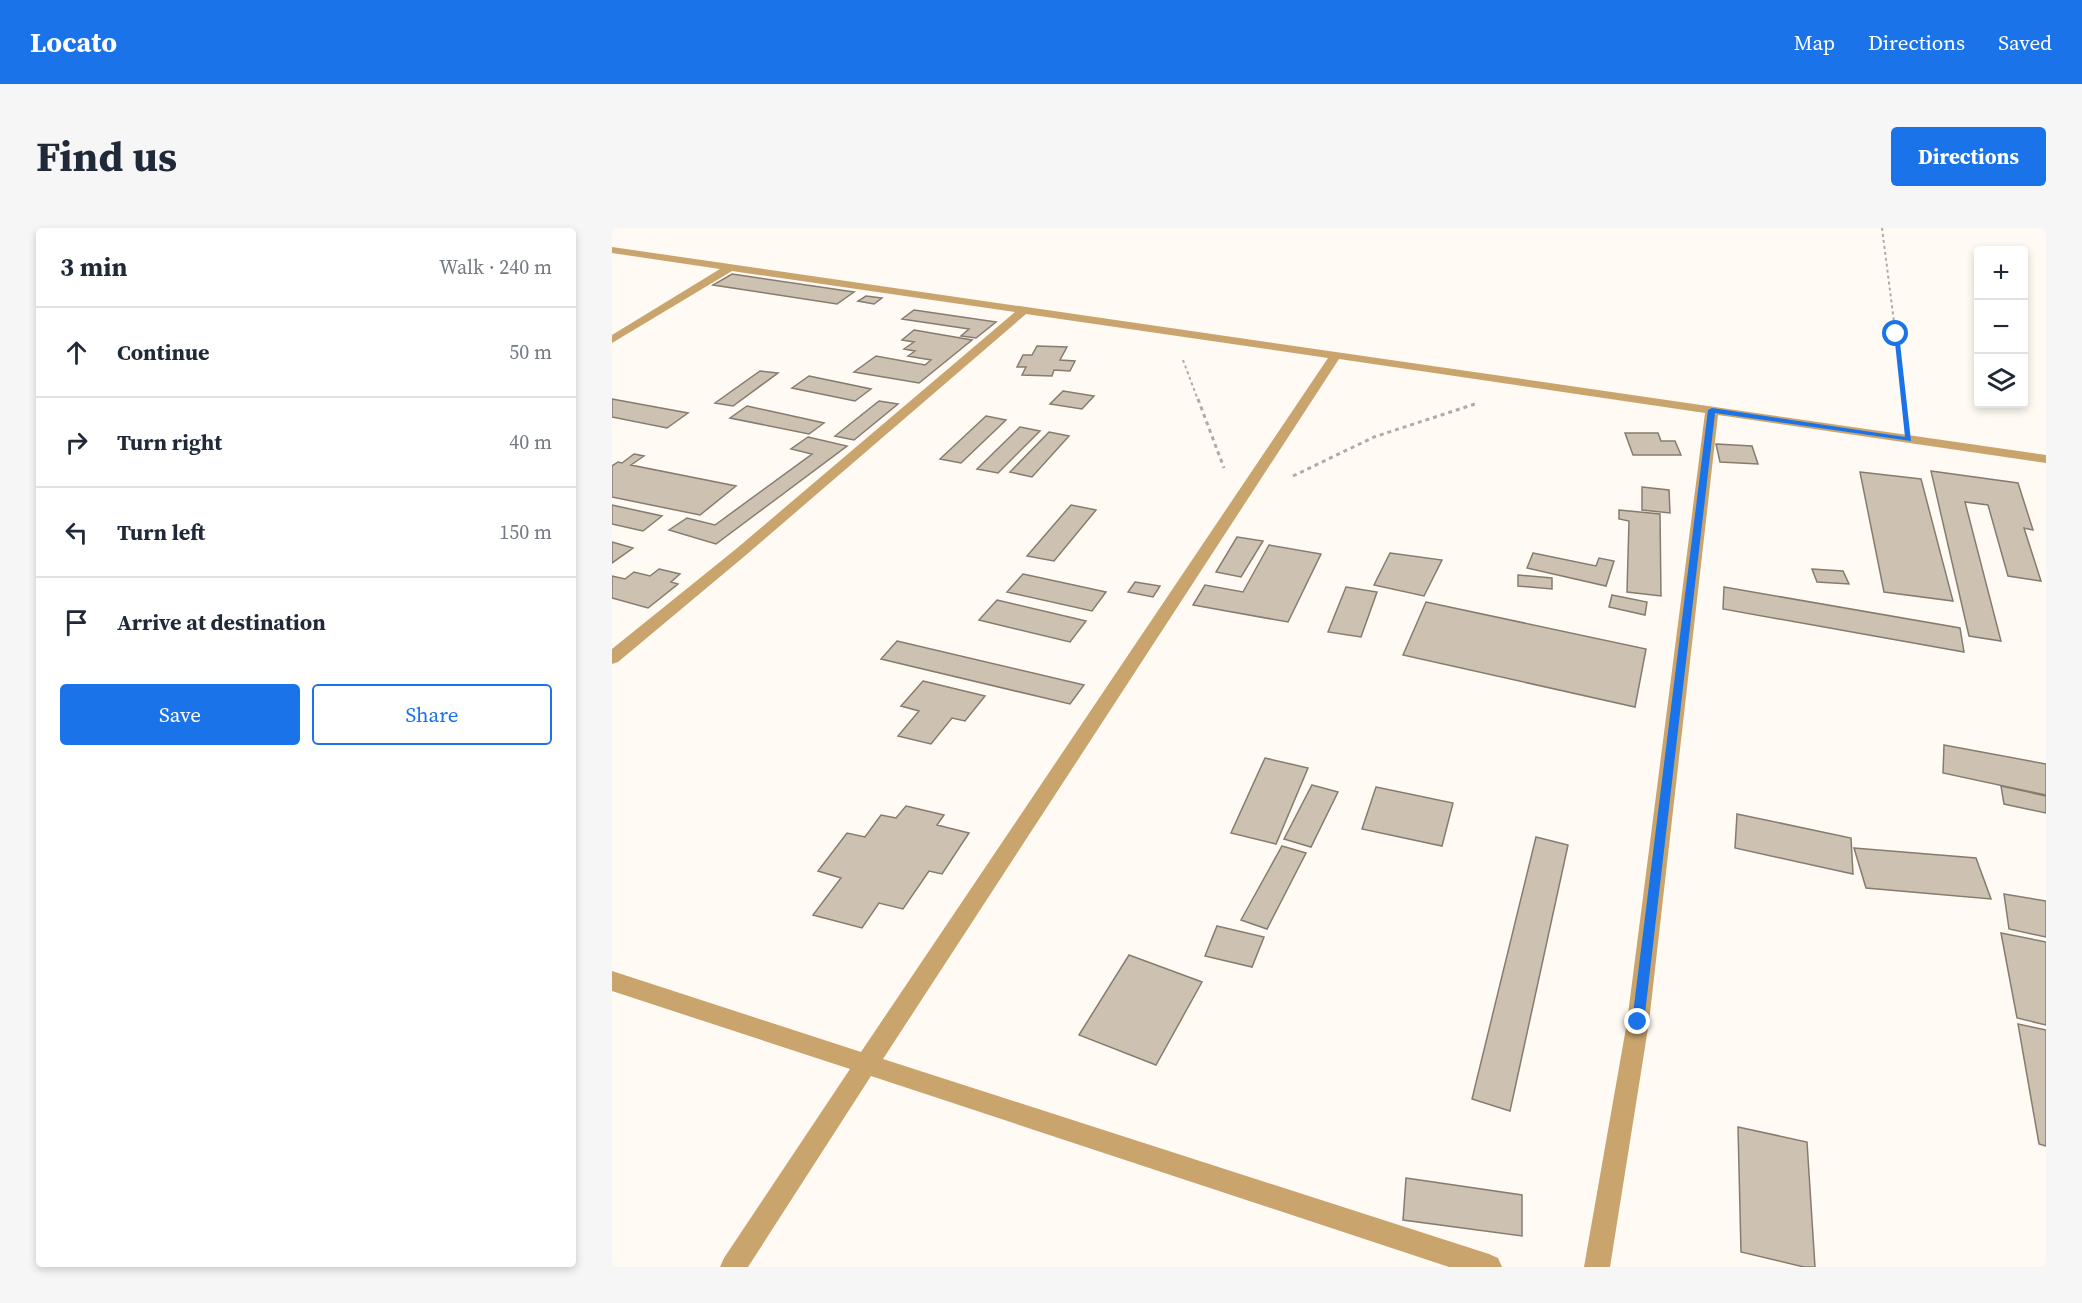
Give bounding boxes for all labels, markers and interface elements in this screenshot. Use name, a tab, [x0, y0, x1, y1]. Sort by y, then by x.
text: Locato	[30, 23, 117, 61]
text: Map	[1794, 28, 1835, 57]
text: Directions	[1868, 28, 1965, 57]
text: Saved	[1998, 28, 2052, 57]
text: Find us	[36, 127, 177, 185]
button: Directions	[1891, 127, 2046, 186]
map controls	[1974, 246, 2028, 408]
button: +	[1974, 246, 2028, 300]
text: 3 min	[60, 249, 127, 285]
text: Walk · 240 m	[439, 253, 552, 281]
button: −	[1974, 300, 2028, 354]
route start	[1882, 320, 1908, 346]
icon: ahead	[60, 336, 93, 369]
text: Continue	[117, 337, 210, 367]
text: 50 m	[509, 338, 552, 366]
button: layers	[1974, 354, 2028, 408]
icon: right	[60, 426, 93, 459]
text: Turn right	[117, 427, 222, 457]
text: 40 m	[509, 428, 552, 456]
icon: left	[60, 516, 93, 549]
text: Turn left	[117, 517, 205, 547]
text: 150 m	[499, 518, 552, 546]
icon: arrive	[60, 606, 93, 639]
text: Arrive at destination	[117, 607, 326, 637]
button: Save	[60, 684, 300, 745]
button: Share	[312, 684, 552, 745]
route end	[1624, 1008, 1650, 1034]

